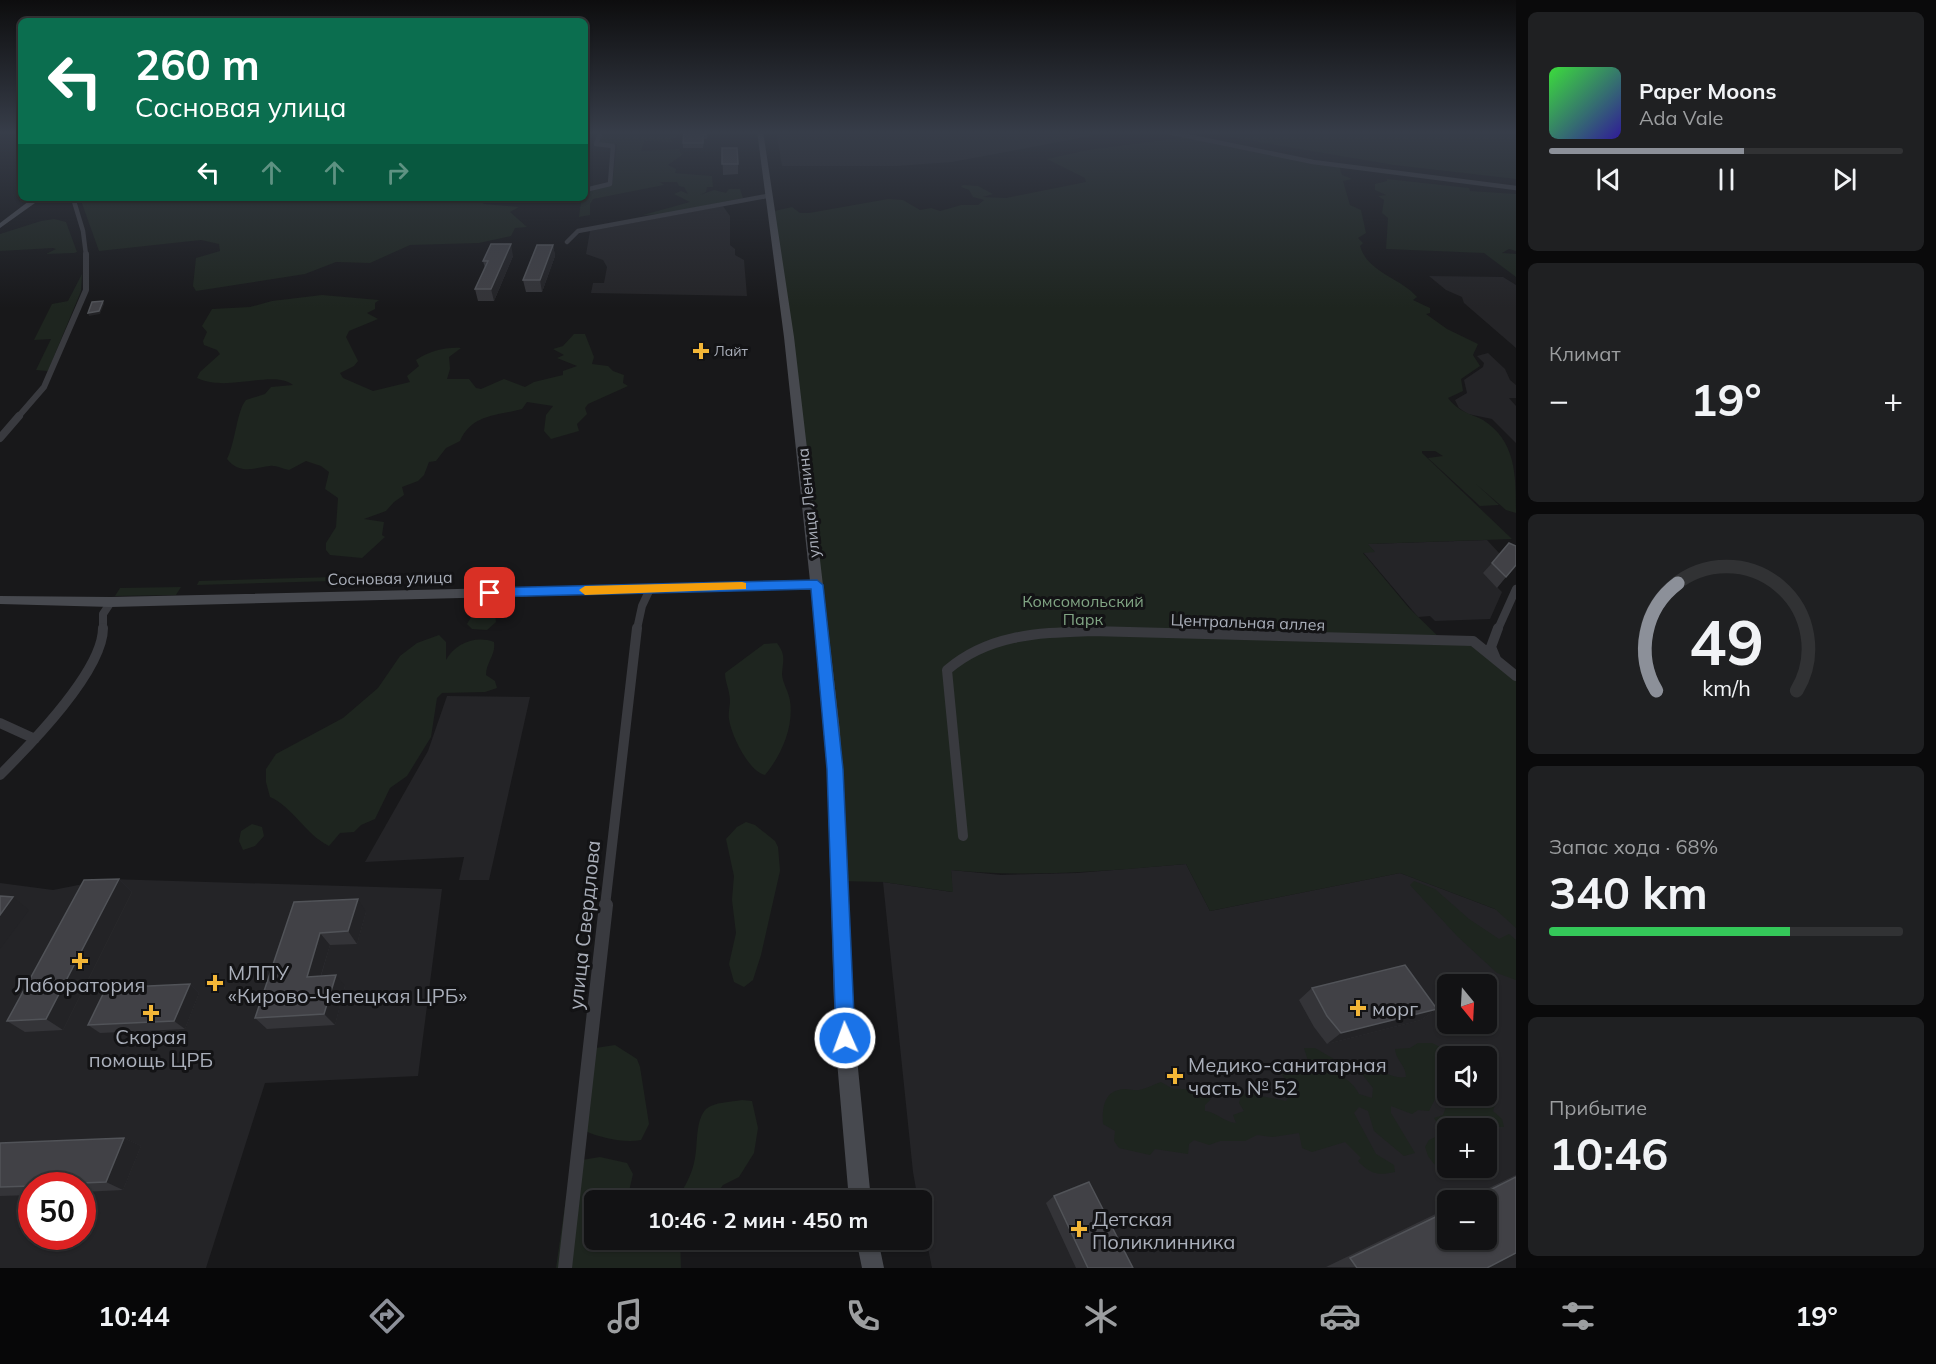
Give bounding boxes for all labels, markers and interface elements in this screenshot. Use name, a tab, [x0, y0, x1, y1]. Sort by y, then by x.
text: 260 m	[135, 38, 260, 91]
icon: left	[36, 42, 114, 120]
text: Paper Moons	[1639, 77, 1777, 105]
text: Сосновая улица	[135, 90, 346, 124]
text: Ada Vale	[1639, 105, 1723, 130]
icon: left	[192, 156, 225, 189]
icon: ahead	[255, 156, 288, 189]
icon: ahead	[318, 156, 351, 189]
icon: right	[381, 156, 414, 189]
icon: previous	[1592, 163, 1625, 196]
icon: pause	[1710, 163, 1743, 196]
icon: next	[1828, 163, 1861, 196]
text: Климат	[1549, 341, 1621, 366]
marker: Лайт	[692, 342, 710, 360]
place label: Лайт	[714, 342, 749, 360]
text: 19°	[1690, 371, 1762, 427]
text: −	[1549, 379, 1569, 420]
text: +	[1883, 379, 1903, 420]
street label: улица Ленина	[792, 447, 824, 559]
street label: Сосновая улица	[327, 567, 453, 589]
pin	[464, 567, 515, 618]
icon: arrive	[473, 576, 506, 609]
park label: Комсомольский Парк	[1022, 591, 1144, 629]
text: 49	[1689, 602, 1763, 681]
street label: Центральная аллея	[1170, 609, 1326, 635]
text: km/h	[1702, 674, 1750, 701]
text: Запас хода · 68%	[1549, 834, 1718, 859]
street label: улица Свердлова	[563, 839, 605, 1011]
text: 340 km	[1549, 864, 1708, 920]
marker: Лаборатория	[71, 952, 89, 970]
place label: МЛПУ «Кирово-Чепецкая ЦРБ»	[228, 960, 467, 1008]
place label: Лаборатория	[15, 972, 145, 997]
marker: МЛПУ «Кирово-Чепецкая ЦРБ»	[206, 974, 224, 992]
north arrow	[1437, 974, 1497, 1034]
map controls	[1437, 974, 1497, 1250]
place label: морг	[1372, 996, 1418, 1021]
marker: морг	[1349, 999, 1367, 1017]
marker: Скорая помощь ЦРБ	[142, 1004, 160, 1022]
position arrow	[813, 1006, 877, 1070]
place label: Скорая помощь ЦРБ	[89, 1024, 213, 1072]
button: sound	[1437, 1046, 1497, 1106]
place label: Медико-санитарная часть № 52	[1188, 1052, 1387, 1100]
marker: Медико-санитарная часть № 52	[1166, 1067, 1184, 1085]
text: Прибытие	[1549, 1095, 1647, 1120]
button: +	[1437, 1118, 1497, 1178]
text: 10:46	[1549, 1125, 1668, 1181]
speed limit sign: 50	[18, 1172, 96, 1250]
button: −	[1437, 1190, 1497, 1250]
text: 10:46 · 2 мин · 450 m	[648, 1206, 868, 1234]
place label: Детская Поликлинника	[1092, 1206, 1236, 1254]
marker: Детская Поликлинника	[1070, 1220, 1088, 1238]
icon: directions	[366, 1295, 408, 1337]
icon: music	[604, 1295, 646, 1337]
icon: phone	[842, 1295, 884, 1337]
icon: climate	[1080, 1295, 1122, 1337]
icon: car	[1319, 1295, 1361, 1337]
icon: filters	[1557, 1295, 1599, 1337]
text: 10:44	[98, 1299, 170, 1333]
text: 19°	[1795, 1299, 1838, 1333]

